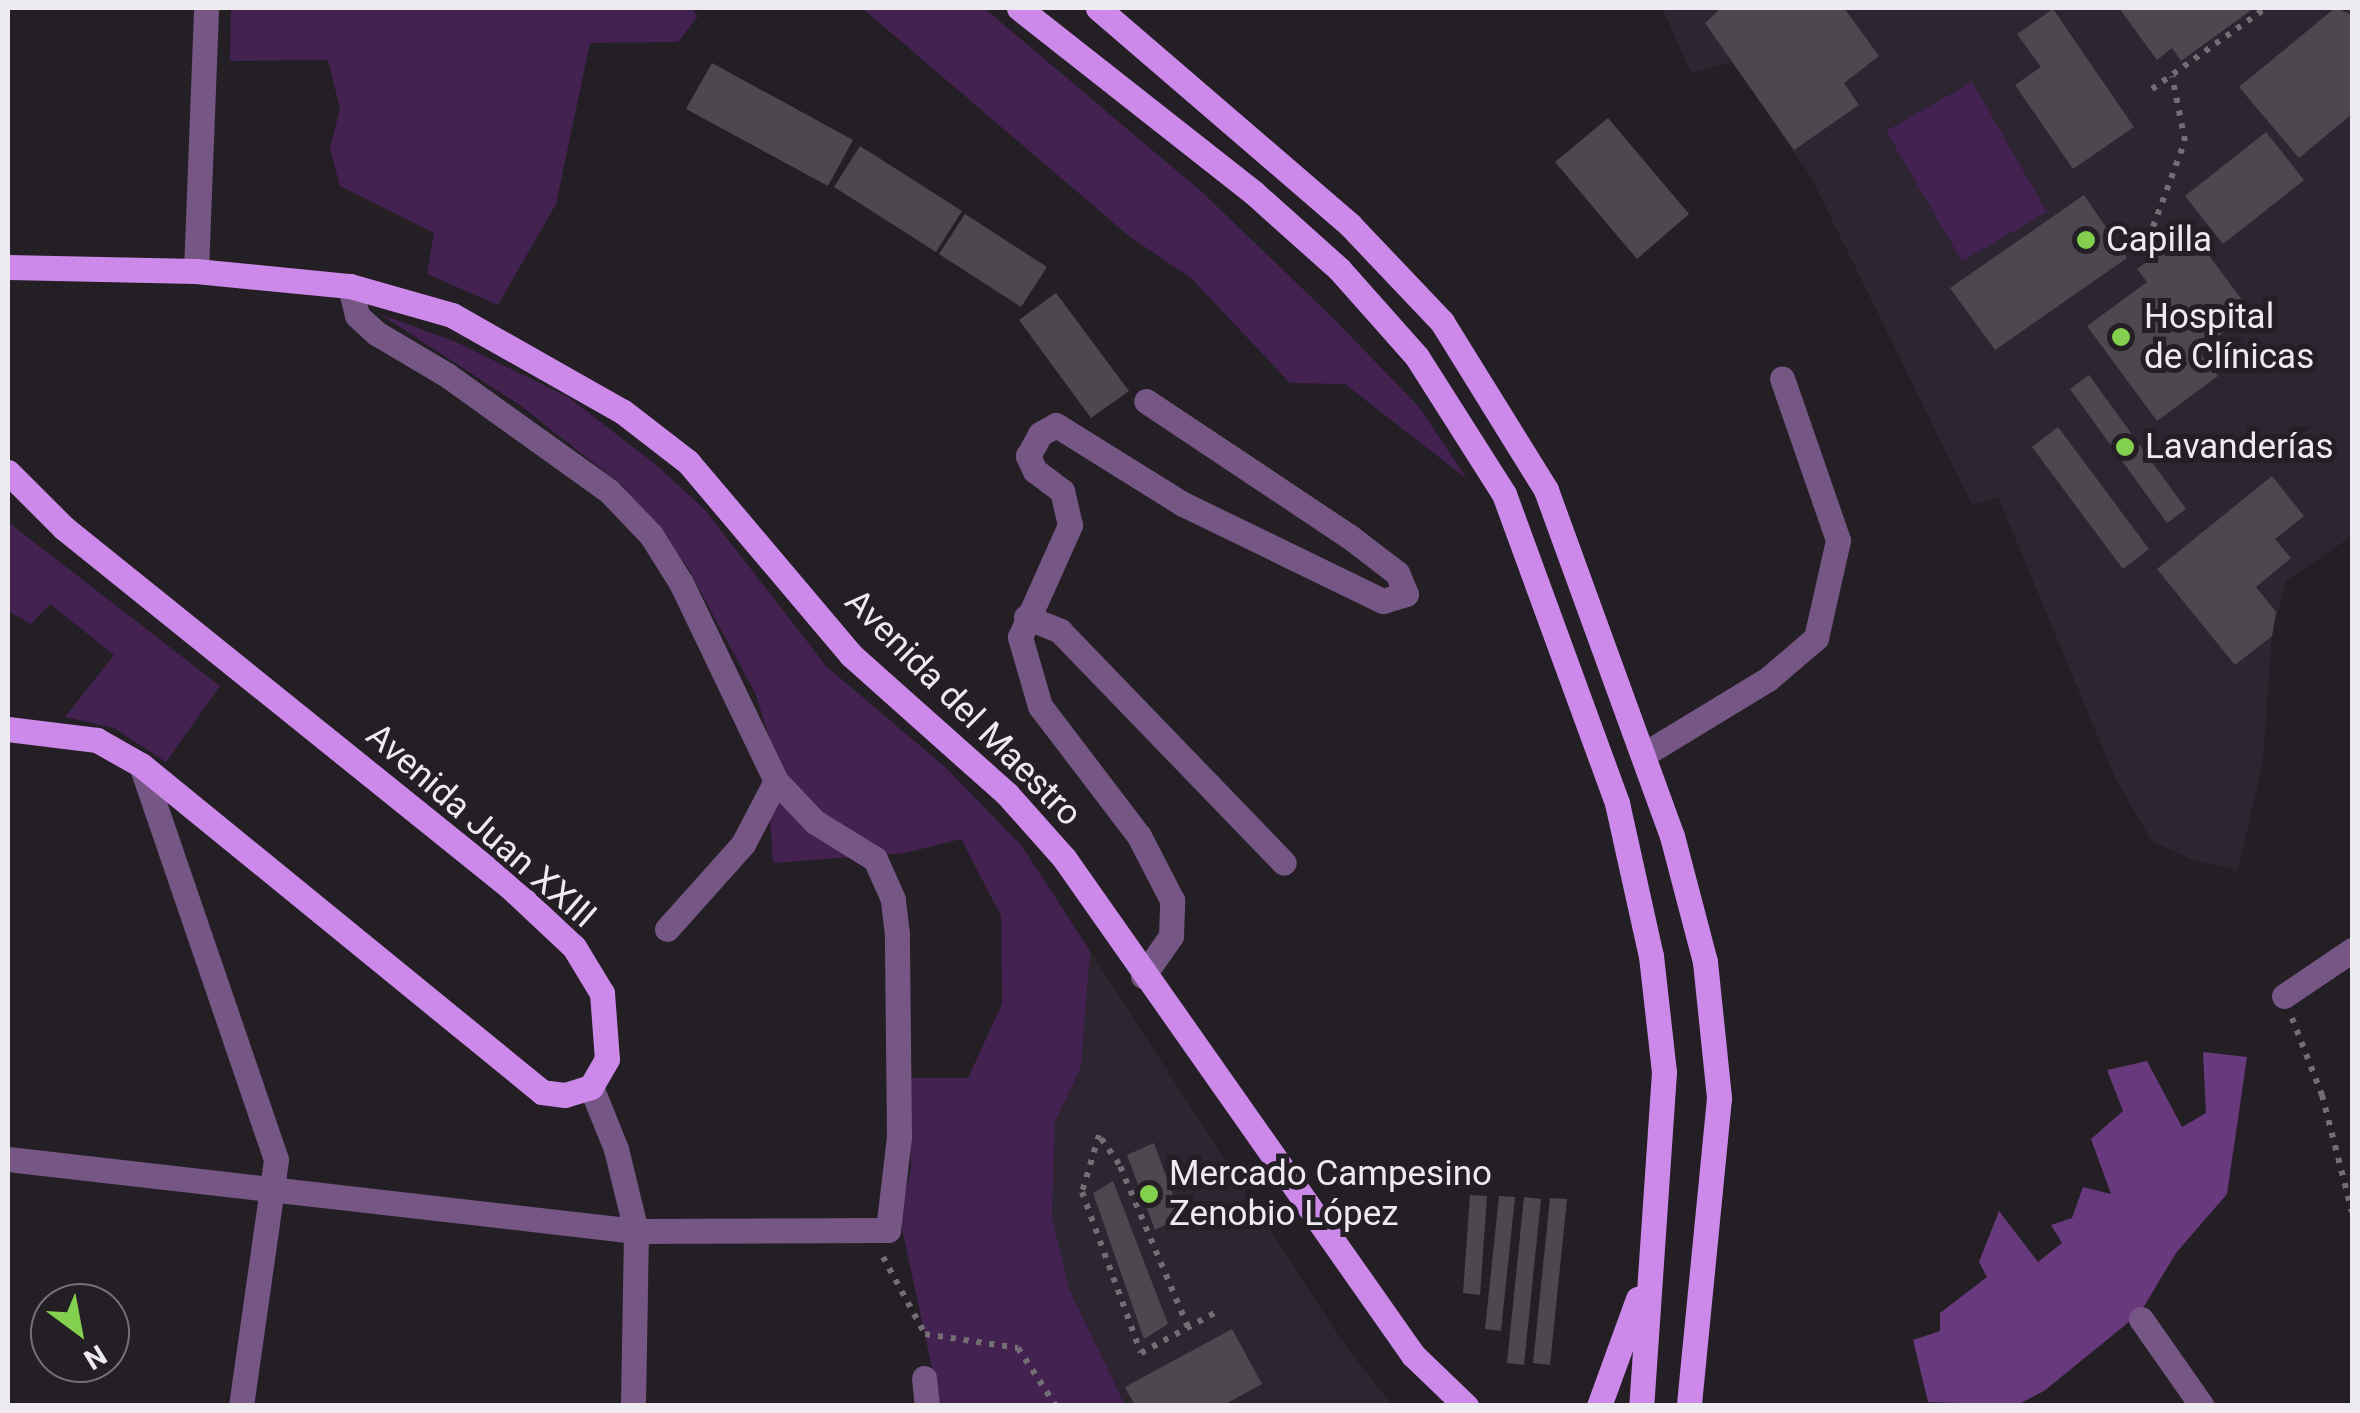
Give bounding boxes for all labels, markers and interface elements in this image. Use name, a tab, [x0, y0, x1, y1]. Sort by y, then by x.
place label: Capilla	[2106, 219, 2212, 261]
marker: Capilla	[2075, 229, 2097, 251]
place label: Hospital de Clínicas	[2144, 296, 2314, 378]
marker: Hospital de Clínicas	[2108, 324, 2134, 350]
place label: Lavanderías	[2145, 426, 2334, 468]
marker: Lavanderías	[2114, 436, 2136, 458]
street label: Avenida del Maestro	[836, 581, 1090, 835]
street label: Avenida Juan XXIII	[358, 715, 604, 937]
place label: Mercado Campesino Zenobio López	[1169, 1153, 1492, 1235]
marker: Mercado Campesino Zenobio López	[1138, 1183, 1160, 1205]
north arrow	[30, 1283, 130, 1383]
text: N	[78, 1338, 112, 1376]

